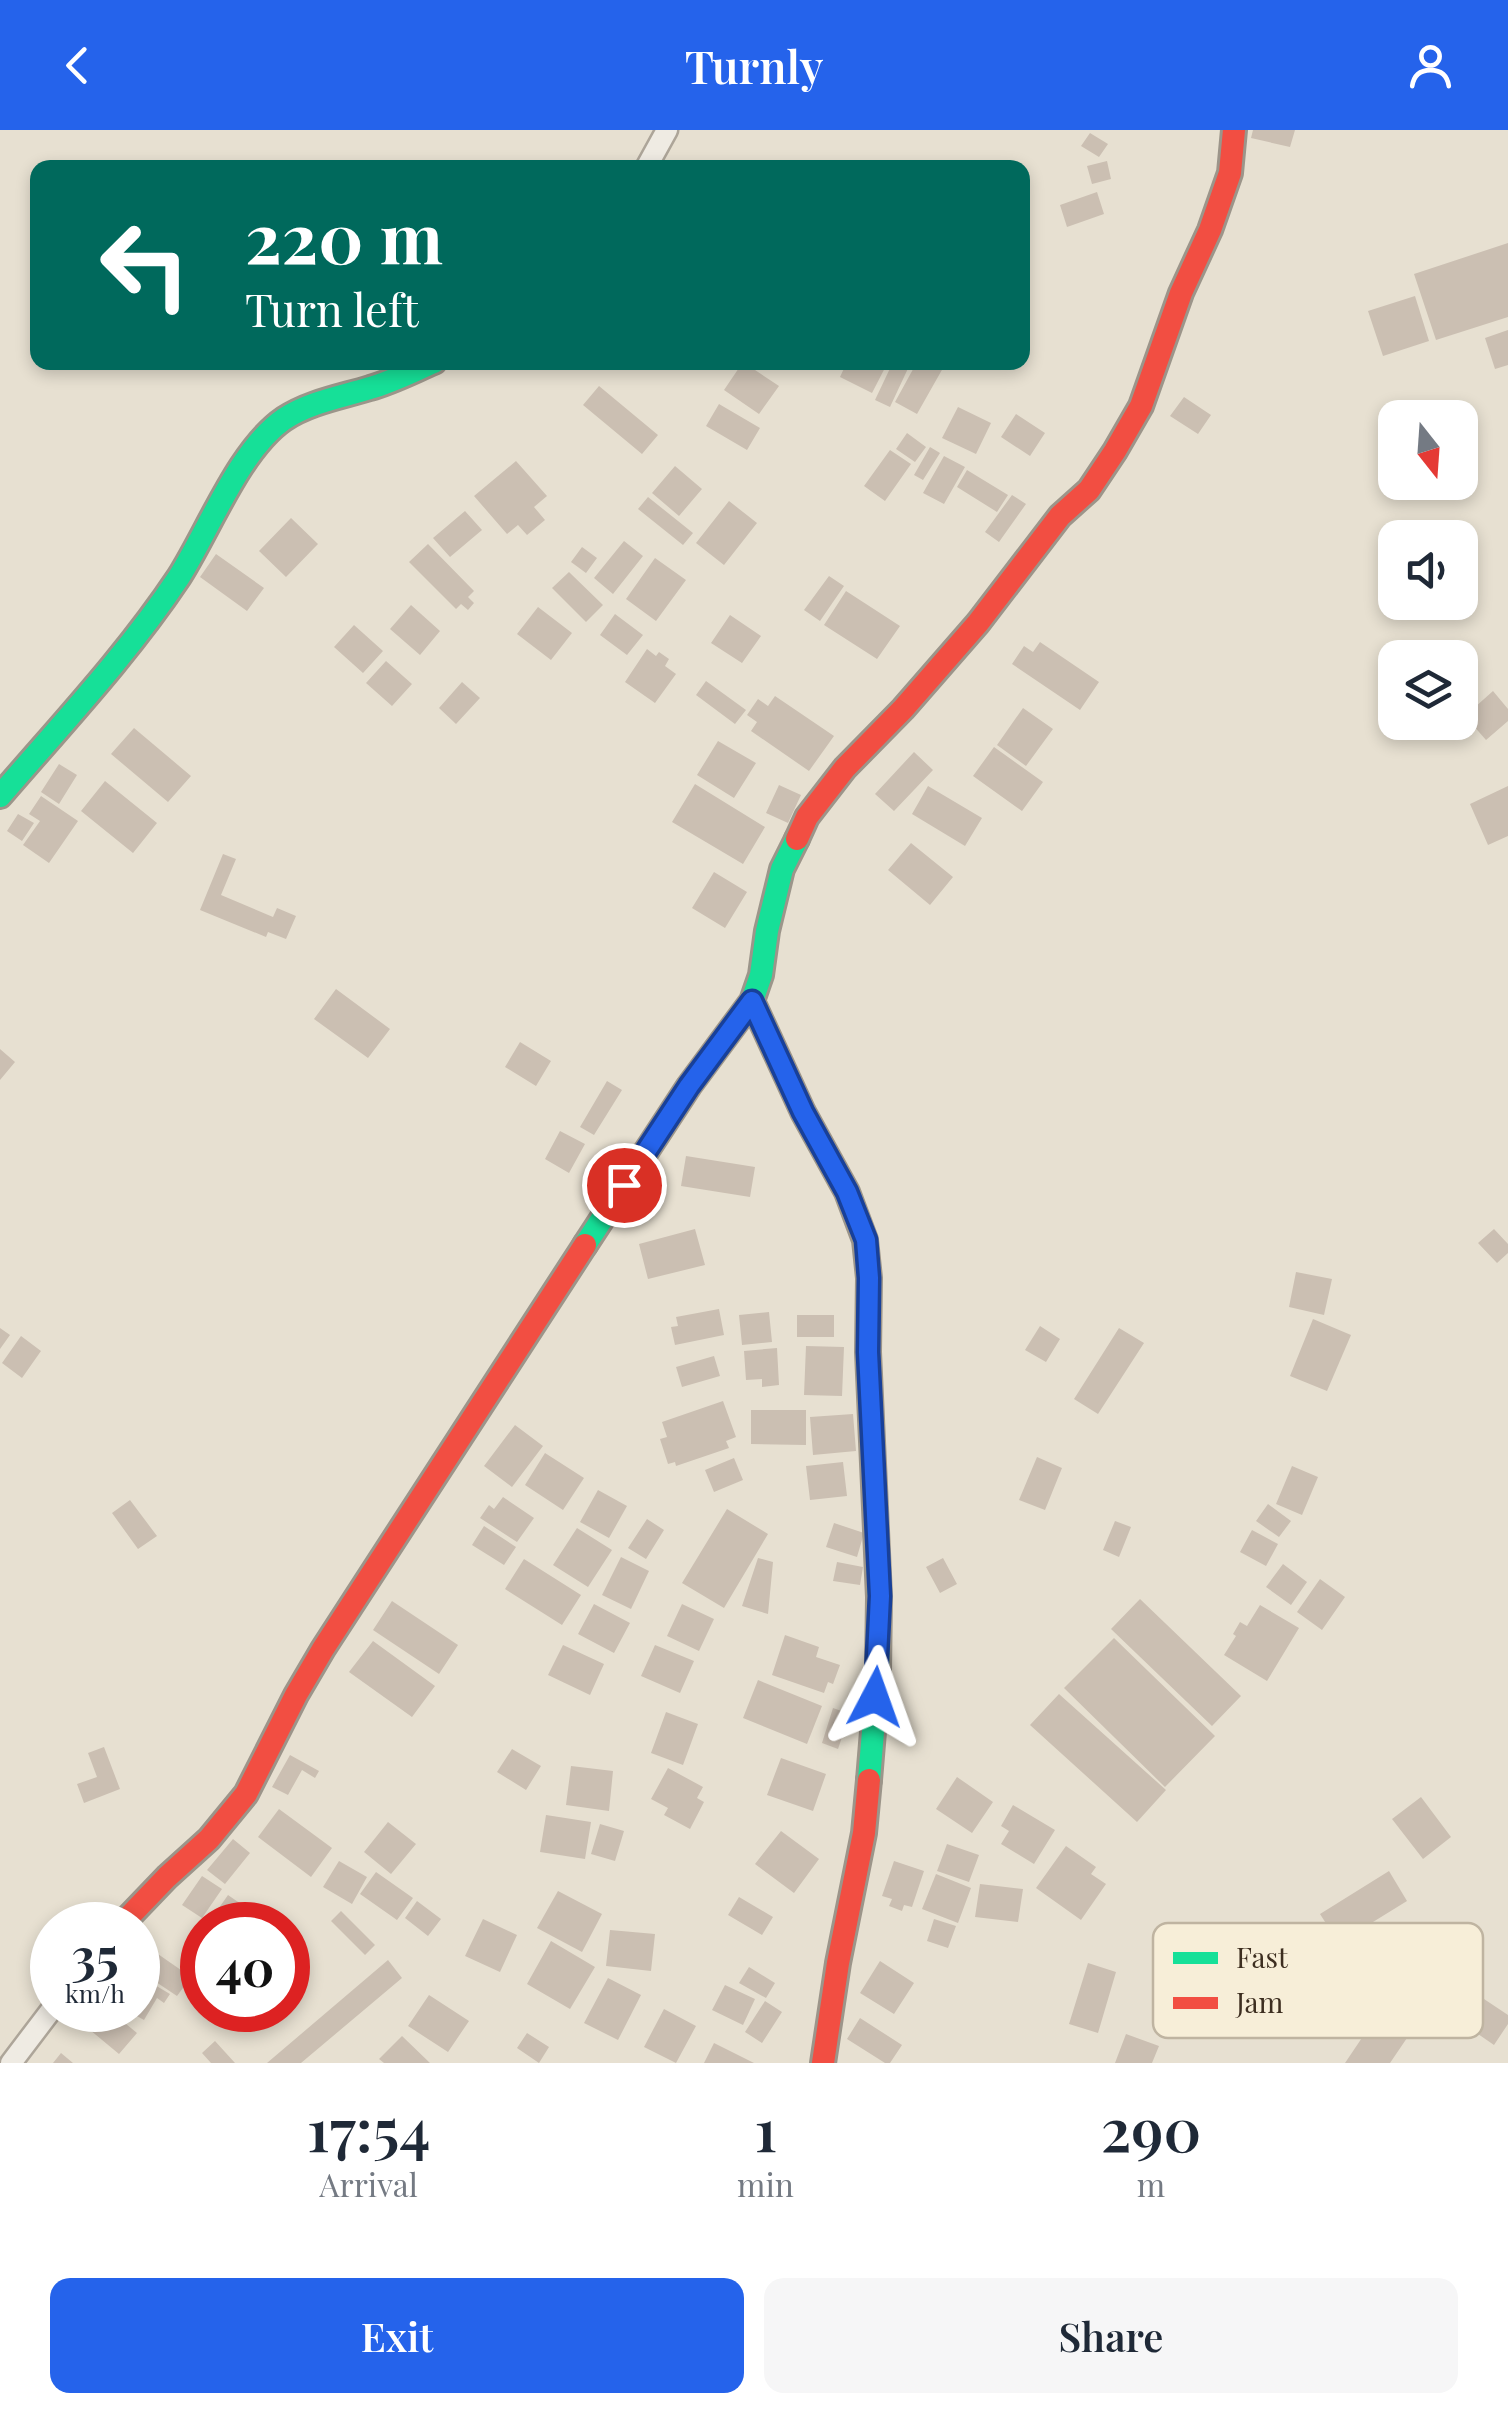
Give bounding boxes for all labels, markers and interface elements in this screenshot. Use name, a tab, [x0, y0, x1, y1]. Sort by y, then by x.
text: Turnly	[685, 35, 823, 95]
icon: back	[50, 38, 105, 93]
icon: person	[1403, 38, 1458, 93]
text: 220 m	[245, 188, 443, 282]
icon: left	[80, 200, 210, 330]
text: Turn left	[245, 278, 419, 338]
north arrow	[1378, 400, 1478, 500]
map controls	[1378, 400, 1478, 740]
button: sound	[1378, 520, 1478, 620]
button: layers	[1378, 640, 1478, 740]
pin	[582, 1143, 667, 1228]
icon: arrive	[597, 1158, 652, 1213]
position arrow	[823, 1645, 927, 1749]
speed limit sign: 40	[180, 1902, 310, 2032]
text: 35	[71, 1921, 119, 1988]
legend	[1153, 1923, 1483, 2038]
text: Fast	[1236, 1938, 1289, 1975]
text: km/h	[65, 1976, 125, 2009]
text: Jam	[1235, 1983, 1283, 2020]
text: 17:54	[307, 2087, 430, 2167]
text: 1	[754, 2087, 777, 2167]
text: 290	[1101, 2087, 1201, 2167]
text: Arrival	[319, 2162, 418, 2205]
text: min	[737, 2162, 794, 2205]
text: m	[1137, 2162, 1165, 2205]
button: Exit	[50, 2278, 744, 2393]
button: Share	[764, 2278, 1458, 2393]

